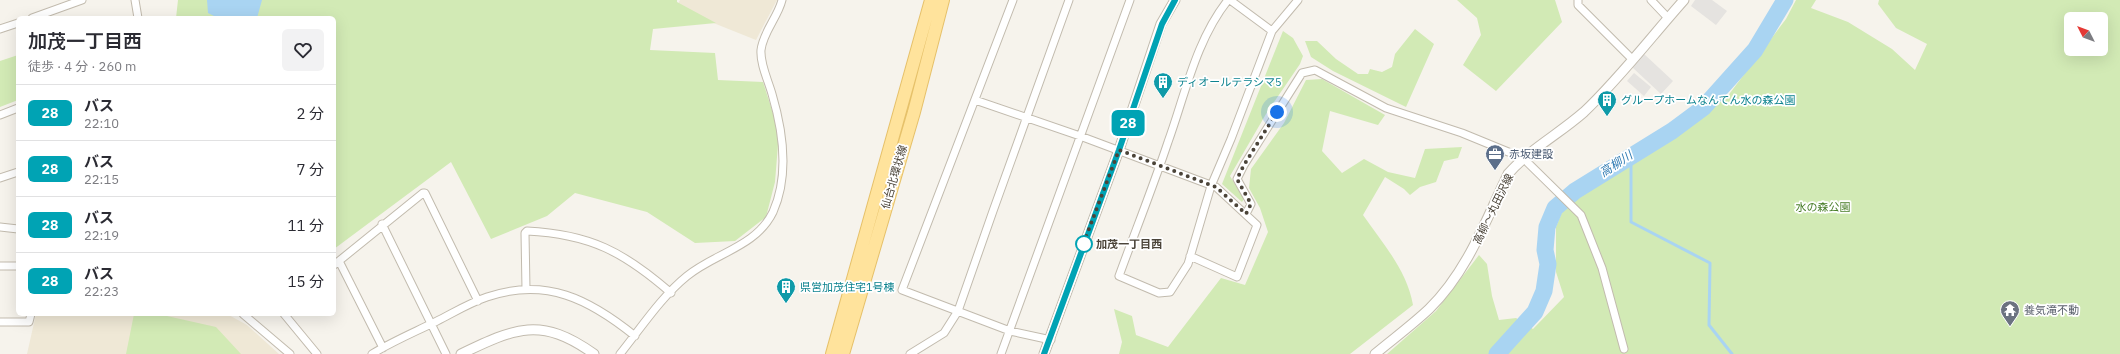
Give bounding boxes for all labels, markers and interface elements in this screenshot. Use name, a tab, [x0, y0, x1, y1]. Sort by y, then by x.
north arrow	[2064, 12, 2108, 56]
map controls	[2064, 12, 2108, 56]
text: 加茂一丁目西	[28, 29, 142, 53]
button: heart	[282, 29, 324, 71]
text: 徒歩 · 4 分 · 260 m	[28, 58, 136, 75]
building icon: ディオールテラシマ5	[1152, 71, 1174, 99]
place label: ディオールテラシマ5	[1177, 75, 1282, 89]
building icon: グループホームなんてん水の森公園	[1596, 89, 1618, 117]
place label: グループホームなんてん水の森公園	[1621, 93, 1795, 107]
text: バス	[84, 96, 114, 115]
your location	[1267, 102, 1287, 122]
text: 28	[42, 104, 58, 122]
text: 2 分	[296, 104, 324, 123]
line badge: 28	[1110, 110, 1146, 136]
text: 28	[1120, 114, 1136, 132]
text: 22:10	[84, 115, 119, 132]
street label: 仙台北環状線	[878, 143, 910, 211]
office icon: 赤坂建設	[1484, 143, 1506, 171]
water label: 高柳川	[1597, 146, 1637, 180]
place label: 赤坂建設	[1509, 147, 1553, 161]
text: バス	[84, 152, 114, 171]
text: 28	[42, 160, 58, 178]
text: 7 分	[296, 160, 324, 179]
text: 22:15	[84, 171, 119, 188]
street label: 高柳～丸田沢線	[1470, 171, 1516, 247]
park label: 水の森公園	[1796, 200, 1851, 214]
text: バス	[84, 208, 114, 227]
text: 28	[42, 216, 58, 234]
text: 11 分	[287, 216, 324, 235]
text: 22:19	[84, 227, 119, 244]
marker: 加茂一丁目西	[1075, 235, 1093, 253]
place label: 加茂一丁目西	[1096, 237, 1162, 251]
text: バス	[84, 264, 114, 283]
text: 28	[42, 272, 58, 290]
text: 15 分	[287, 272, 324, 291]
building icon: 県営加茂住宅1号棟	[775, 276, 797, 304]
place label: 県営加茂住宅1号棟	[800, 280, 895, 294]
text: 22:23	[84, 283, 119, 300]
temple icon: 養気滝不動	[1999, 299, 2021, 327]
place label: 養気滝不動	[2024, 303, 2079, 317]

